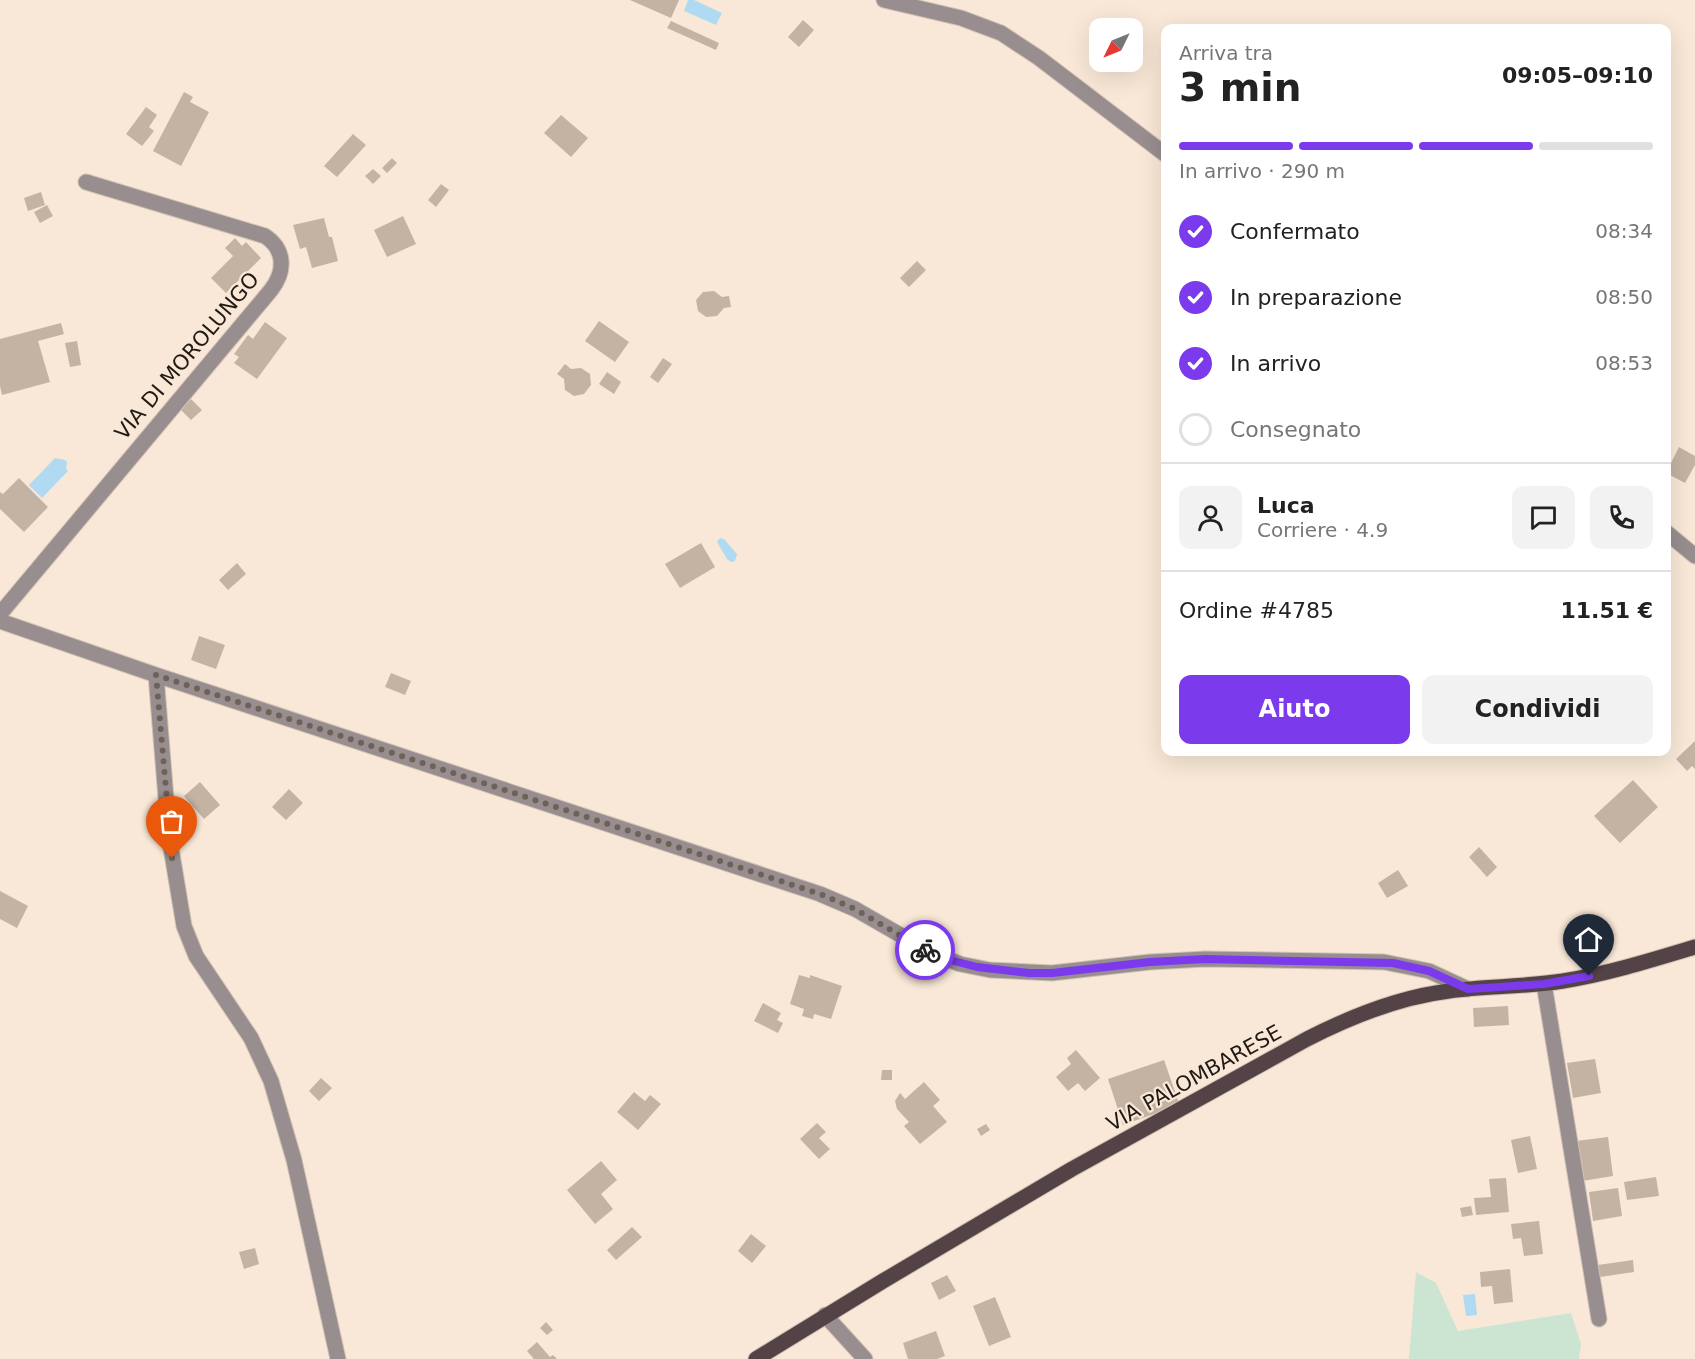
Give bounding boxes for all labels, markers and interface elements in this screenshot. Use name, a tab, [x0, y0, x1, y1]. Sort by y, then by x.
north arrow	[1089, 18, 1143, 72]
map controls	[1089, 18, 1143, 72]
text: Arriva tra	[1179, 41, 1273, 65]
text: 09:05–09:10	[1502, 63, 1653, 88]
text: 3 min	[1179, 65, 1301, 110]
text: In arrivo · 290 m	[1179, 159, 1345, 183]
icon: check	[1179, 215, 1212, 248]
text: Confermato	[1230, 219, 1360, 244]
text: 08:34	[1595, 219, 1653, 243]
street label: VIA DI MOROLUNGO	[110, 267, 264, 445]
icon: check	[1179, 281, 1212, 314]
text: In preparazione	[1230, 285, 1402, 310]
text: 08:50	[1595, 285, 1653, 309]
icon: check	[1179, 347, 1212, 380]
text: In arrivo	[1230, 351, 1321, 376]
text: 08:53	[1595, 351, 1653, 375]
text: Consegnato	[1230, 417, 1361, 442]
button: person	[1179, 486, 1242, 549]
button: chat	[1512, 486, 1575, 549]
button: phone	[1590, 486, 1653, 549]
text: Luca	[1257, 493, 1315, 518]
text: Corriere · 4.9	[1257, 518, 1388, 542]
text: Ordine #4785	[1179, 598, 1334, 623]
text: 11.51 €	[1560, 598, 1653, 623]
button: Aiuto	[1179, 675, 1410, 744]
button: Condividi	[1422, 675, 1653, 744]
pin	[146, 796, 197, 858]
icon: bag	[155, 805, 188, 838]
pin	[1563, 914, 1614, 976]
courier	[895, 920, 955, 980]
icon: home	[1572, 923, 1605, 956]
icon: bike	[909, 934, 942, 967]
street label: VIA PALOMBARESE	[1102, 1020, 1286, 1136]

